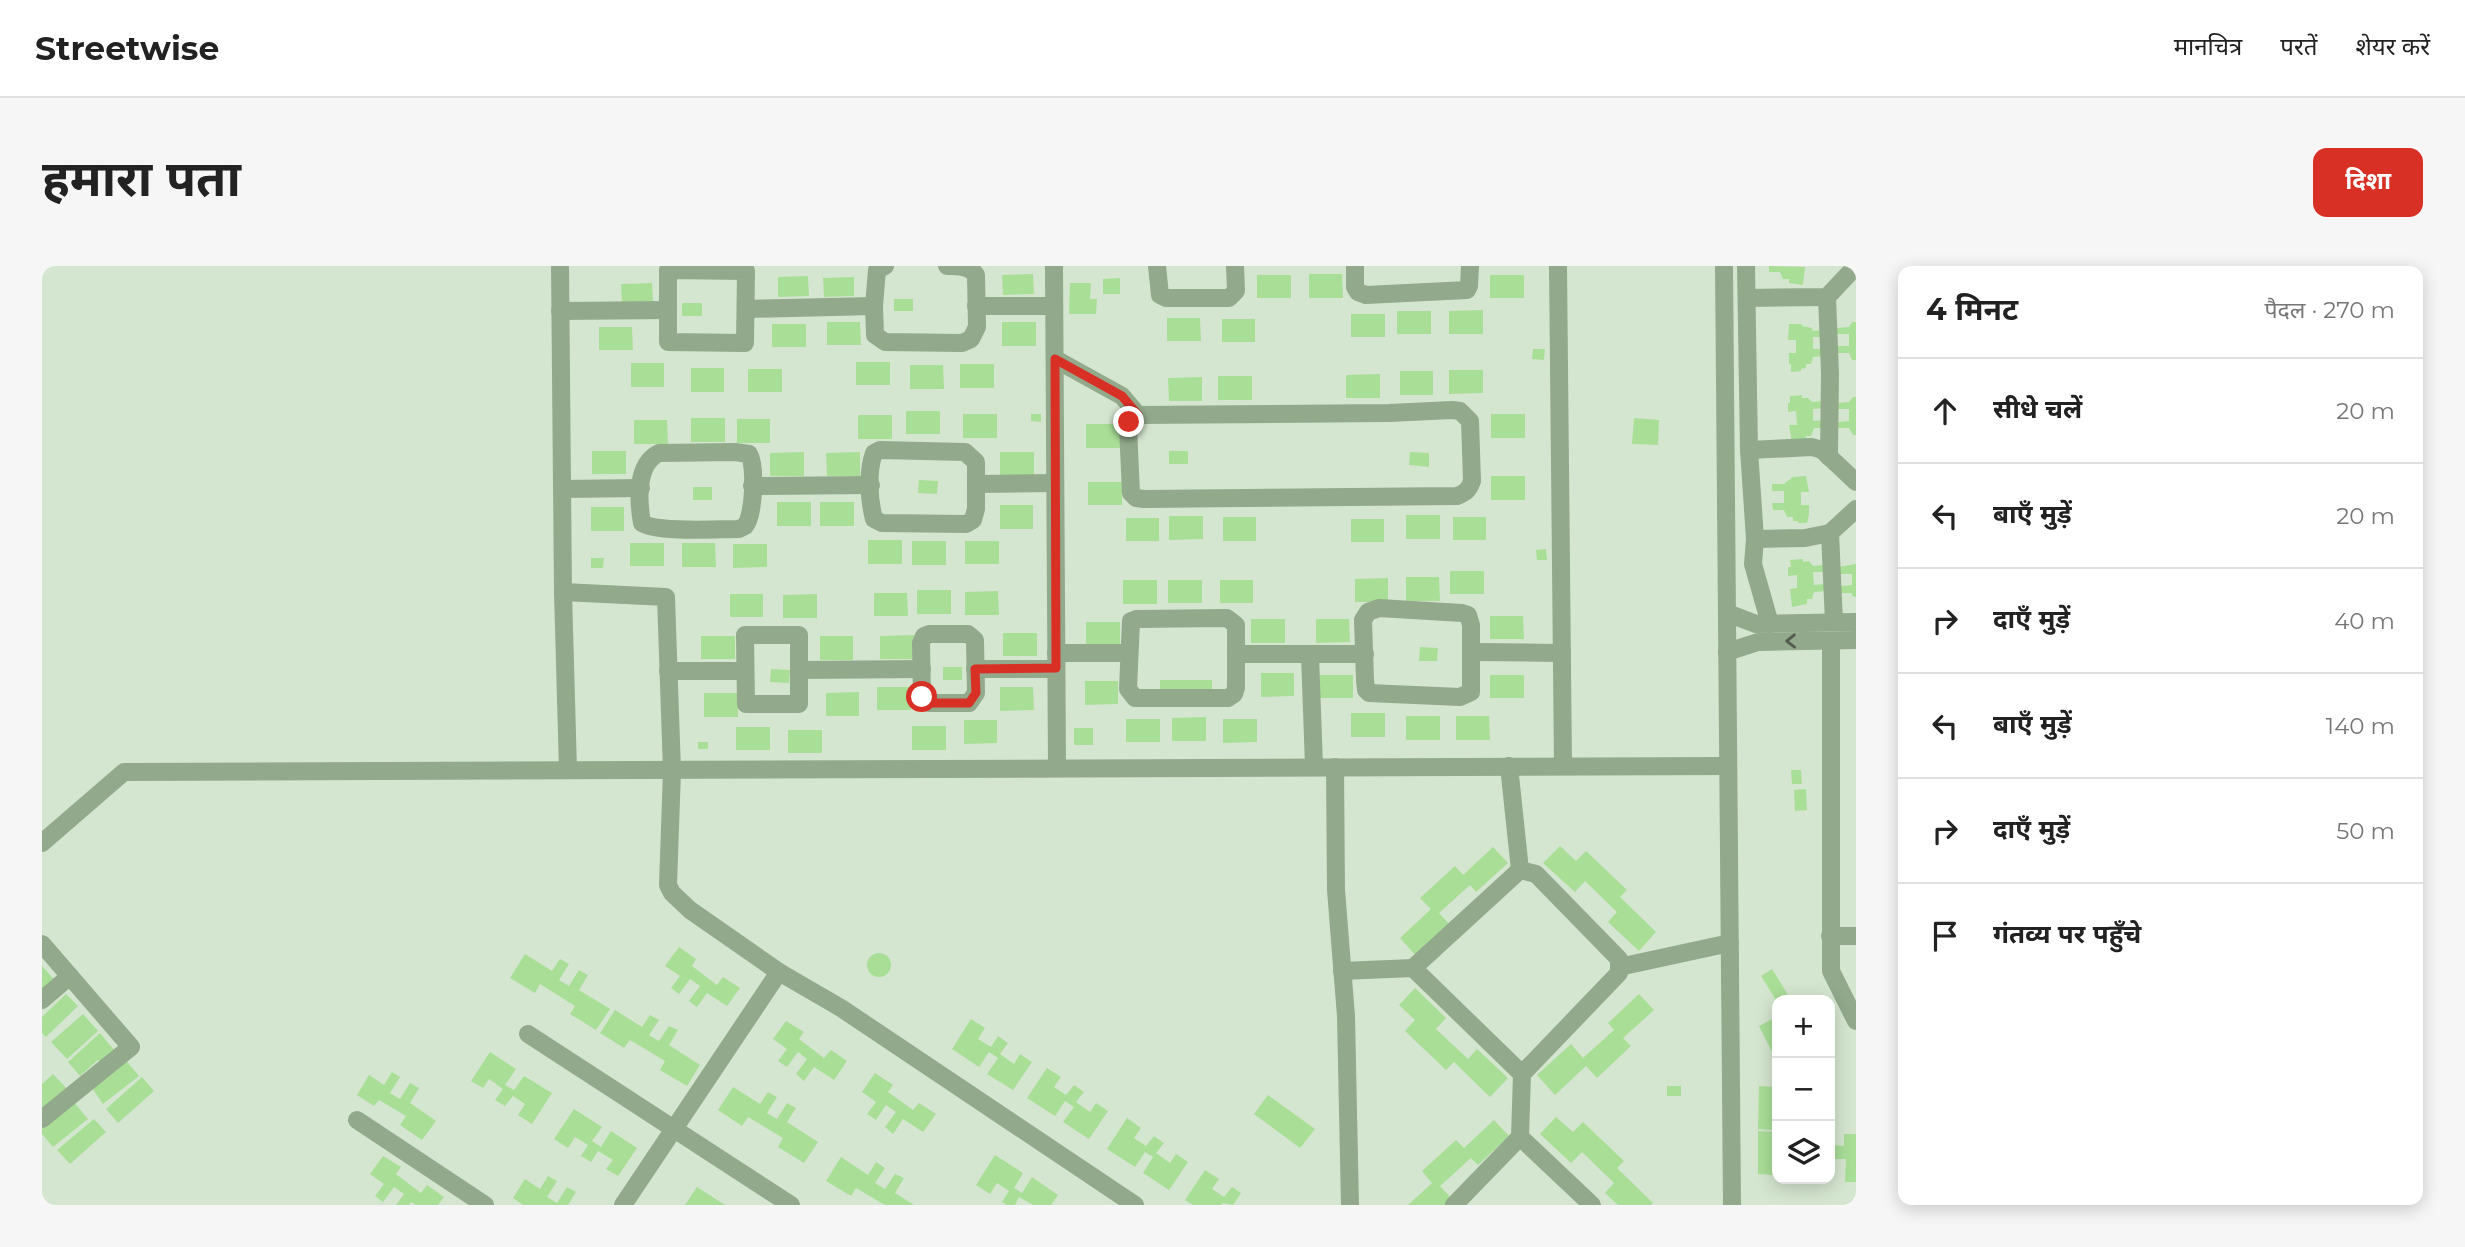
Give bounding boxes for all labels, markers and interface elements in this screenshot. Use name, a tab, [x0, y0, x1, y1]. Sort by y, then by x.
text: Streetwise	[35, 28, 219, 68]
text: मानचित्र	[2174, 32, 2242, 61]
text: परतें	[2280, 32, 2317, 61]
text: शेयर करें	[2355, 32, 2430, 61]
button: दिशा	[2313, 148, 2423, 217]
text: हमारा पता	[42, 149, 241, 208]
text: 4 मिनट	[1926, 291, 2018, 328]
text: पैदल · 270 m	[2265, 296, 2395, 324]
icon: ahead	[1926, 392, 1964, 430]
text: सीधे चलें	[1993, 393, 2082, 425]
text: 20 m	[2336, 397, 2395, 425]
route end	[1113, 406, 1144, 437]
icon: left	[1926, 497, 1964, 535]
text: बाएँ मुड़ें	[1993, 498, 2072, 530]
text: 20 m	[2336, 502, 2395, 530]
icon: right	[1926, 602, 1964, 640]
text: दाएँ मुड़ें	[1993, 603, 2070, 635]
text: 40 m	[2334, 607, 2395, 635]
one-way arrow	[1785, 633, 1796, 649]
route start	[906, 681, 937, 712]
icon: left	[1926, 707, 1964, 745]
text: बाएँ मुड़ें	[1993, 708, 2072, 740]
text: 140 m	[2326, 712, 2395, 740]
icon: right	[1926, 812, 1964, 850]
text: दाएँ मुड़ें	[1993, 813, 2070, 845]
text: 50 m	[2336, 817, 2395, 845]
icon: arrive	[1926, 917, 1964, 955]
text: गंतव्य पर पहुँचे	[1993, 918, 2141, 950]
map controls	[1772, 995, 1835, 1184]
button: +	[1772, 995, 1835, 1058]
button: −	[1772, 1058, 1835, 1121]
button: layers	[1772, 1121, 1835, 1184]

